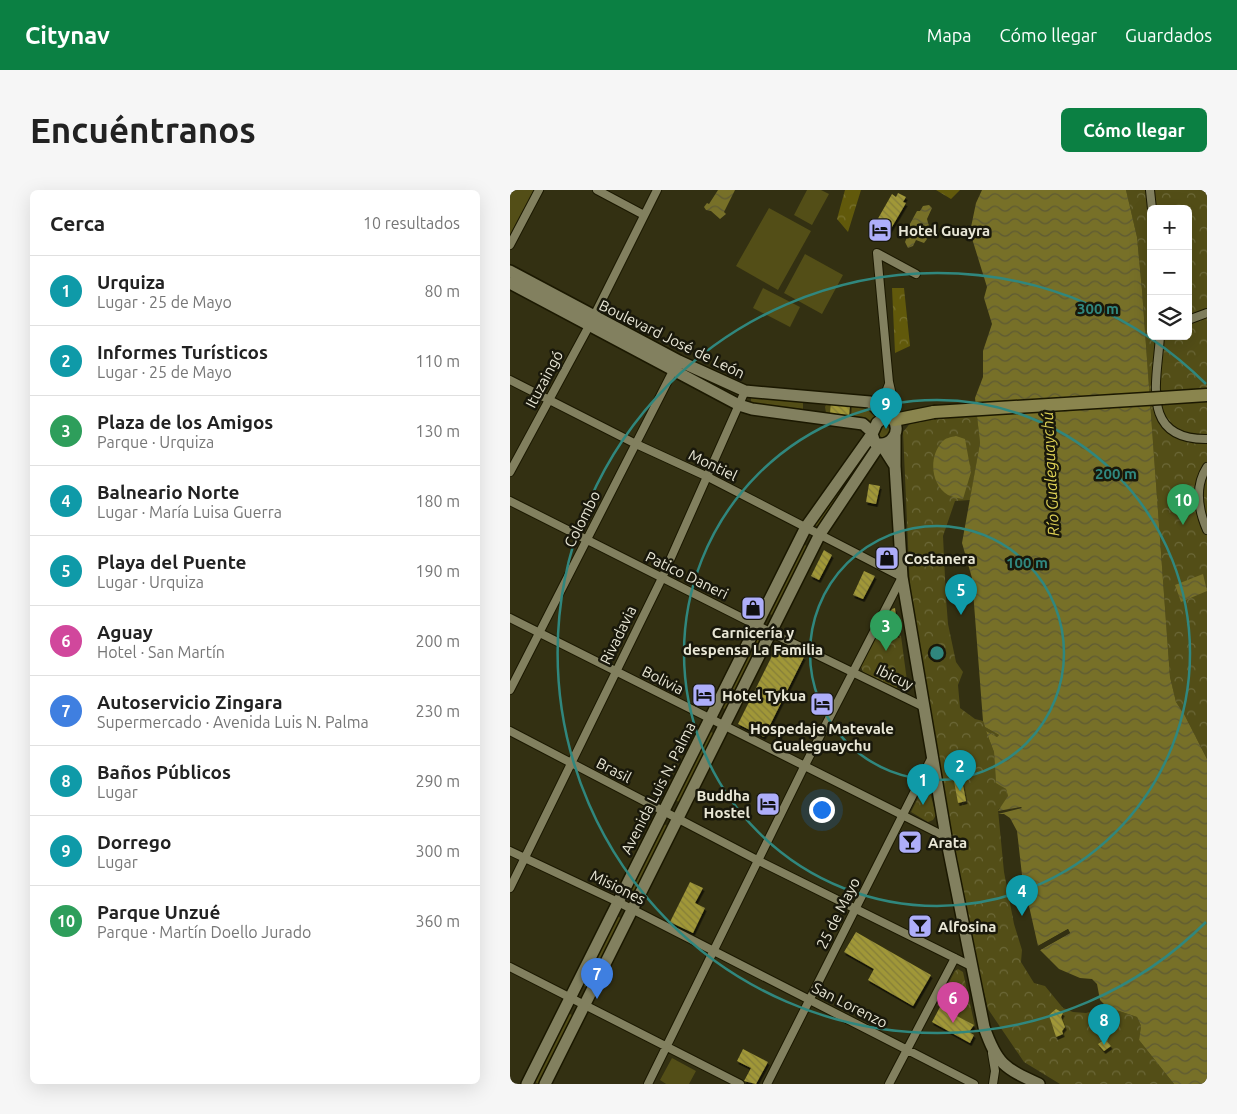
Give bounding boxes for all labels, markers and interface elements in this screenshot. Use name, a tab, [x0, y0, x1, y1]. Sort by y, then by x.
text: Citynav	[25, 22, 110, 49]
text: Mapa	[927, 25, 972, 45]
text: Cómo llegar	[1000, 25, 1097, 45]
text: Guardados	[1125, 25, 1212, 45]
button: Cómo llegar	[1061, 108, 1207, 152]
text: Encuéntranos	[30, 110, 256, 150]
map controls	[1147, 205, 1192, 340]
button: +	[1147, 205, 1192, 250]
text: Cerca	[50, 211, 105, 235]
text: 10 resultados	[363, 214, 460, 232]
hotel icon: Hotel Guayra	[867, 217, 893, 243]
place label: Hotel Guayra	[898, 222, 990, 239]
button: −	[1147, 250, 1192, 295]
text: Urquiza	[97, 271, 165, 293]
text: 1	[61, 282, 71, 300]
text: 80 m	[424, 282, 460, 300]
text: Lugar · 25 de Mayo	[97, 293, 232, 311]
button: layers	[1147, 295, 1192, 340]
street label: Boulevard José de León	[596, 296, 748, 382]
text: 300 m	[1077, 300, 1119, 317]
text: Informes Turísticos	[97, 341, 268, 363]
street label: Ituzaingó	[522, 347, 566, 411]
text: 2	[61, 352, 71, 370]
text: 110 m	[415, 352, 460, 370]
text: Lugar · 25 de Mayo	[97, 363, 232, 381]
pin: 9	[870, 388, 902, 429]
text: Plaza de los Amigos	[97, 411, 273, 433]
water label: Río Gualeguaychú	[1038, 411, 1062, 537]
text: 3	[61, 422, 71, 440]
text: 130 m	[415, 422, 460, 440]
text: Parque · Urquiza	[97, 433, 214, 451]
street label: Montiel	[686, 446, 740, 484]
text: 200 m	[1095, 465, 1137, 482]
text: Balneario Norte	[97, 481, 239, 503]
pin: 10	[1167, 484, 1199, 525]
street label: Colombo	[561, 488, 603, 550]
text: 4	[61, 492, 71, 510]
text: 180 m	[415, 492, 460, 510]
text: Lugar · María Luisa Guerra	[97, 503, 282, 521]
shop icon: Costanera	[874, 545, 900, 571]
street label: Patico Daneri	[643, 548, 731, 602]
place label: Costanera	[904, 550, 976, 567]
text: Playa del Puente	[97, 551, 247, 573]
text: 100 m	[1006, 554, 1048, 571]
text: 5	[61, 562, 71, 580]
text: 190 m	[415, 562, 460, 580]
text: Lugar · Urquiza	[97, 573, 204, 591]
pin: 5	[945, 574, 977, 615]
shop icon: Carnicería y despensa La Familia	[740, 595, 766, 621]
street label: Rivadavia	[597, 603, 639, 667]
pin: 3	[870, 610, 902, 651]
text: Aguay	[97, 621, 153, 643]
place label: Carnicería y despensa La Familia	[683, 624, 823, 658]
text: 6	[61, 632, 71, 650]
text: 200 m	[415, 632, 460, 650]
text: Hotel · San Martín	[97, 643, 225, 661]
centre of rings	[928, 644, 946, 662]
street label: Ibicuy	[874, 661, 916, 693]
street label: Bolivia	[639, 662, 687, 698]
hotel icon: Hotel Tykua	[691, 682, 717, 708]
place label: Hotel Tykua	[722, 687, 806, 704]
text: Autoservicio Zingara	[97, 691, 283, 713]
hotel icon: Hospedaje Matevale Gualeguaychu	[809, 691, 835, 717]
text: 7	[61, 702, 71, 720]
text: 230 m	[415, 702, 460, 720]
text: Supermercado · Avenida Luis N. Palma	[97, 713, 369, 731]
street label: Avenida Luis N. Palma	[617, 719, 699, 857]
place label: Hospedaje Matevale Gualeguaychu	[750, 720, 894, 754]
pin: 2	[944, 750, 976, 791]
street label: Brasil	[594, 754, 634, 786]
text: Baños Públicos	[97, 761, 231, 783]
pin: 1	[907, 764, 939, 805]
text: 8	[61, 772, 71, 790]
text: 290 m	[415, 772, 460, 790]
text: Lugar	[97, 783, 138, 801]
place label: Buddha Hostel	[696, 787, 750, 821]
hotel icon: Buddha Hostel	[755, 791, 781, 817]
your location	[809, 797, 835, 823]
bar icon: Arata	[897, 829, 923, 855]
text: Dorrego	[97, 831, 171, 853]
place label: Arata	[928, 834, 967, 851]
text: 9	[61, 842, 71, 860]
text: 300 m	[415, 842, 460, 860]
text: Lugar	[97, 853, 138, 871]
street label: Misiones	[588, 866, 648, 908]
street label: 25 de Mayo	[813, 875, 863, 951]
pin: 4	[1006, 875, 1038, 916]
text: Parque Unzué	[97, 901, 220, 923]
text: 10	[57, 912, 75, 930]
text: 360 m	[415, 912, 460, 930]
bar icon: Alfosina	[907, 913, 933, 939]
place label: Alfosina	[938, 918, 996, 935]
text: Parque · Martín Doello Jurado	[97, 923, 311, 941]
pin: 7	[581, 958, 613, 999]
street label: San Lorenzo	[810, 979, 890, 1031]
pin: 6	[937, 982, 969, 1023]
pin: 8	[1088, 1004, 1120, 1045]

